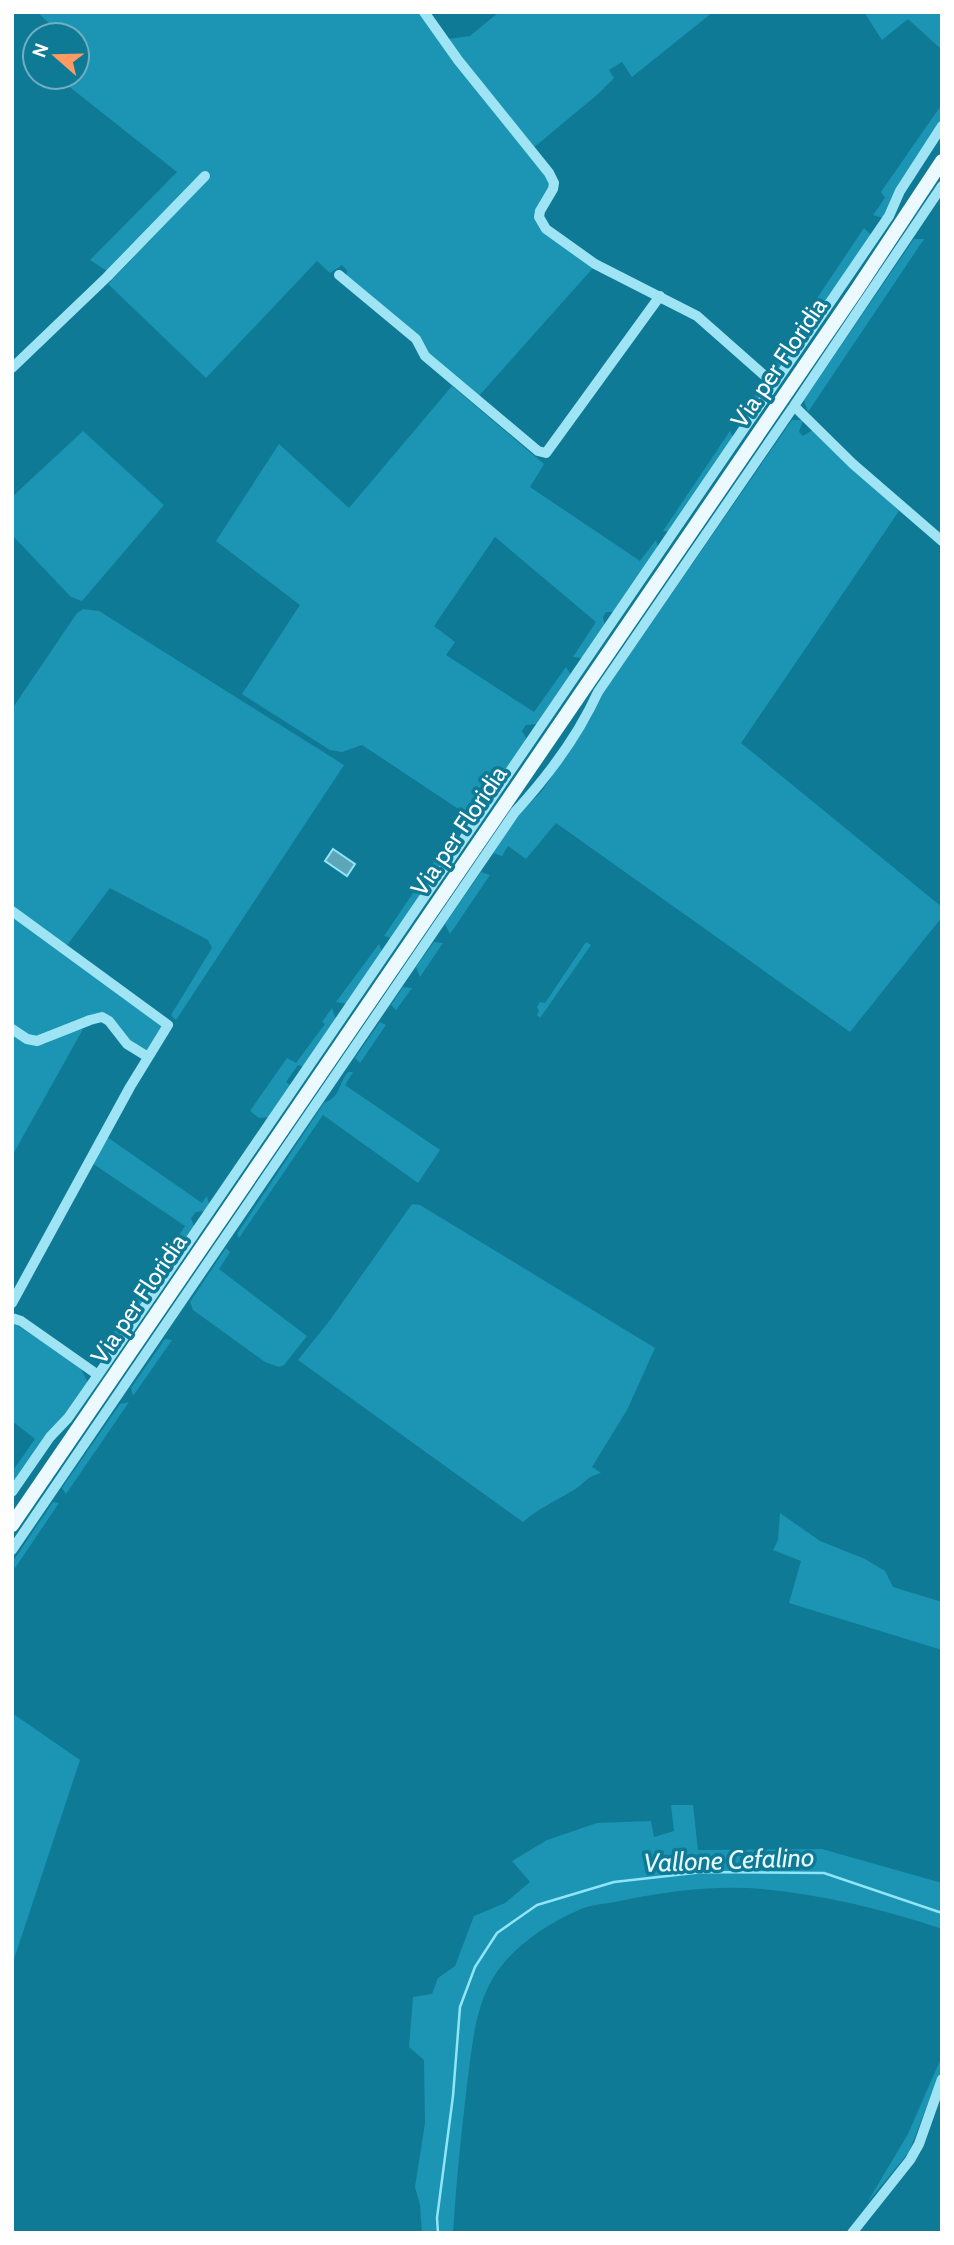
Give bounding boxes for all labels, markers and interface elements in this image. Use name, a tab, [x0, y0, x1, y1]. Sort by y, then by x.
north arrow	[21, 21, 91, 91]
text: N	[27, 40, 54, 61]
street label: Via per Floridia	[725, 292, 833, 433]
street label: Via per Floridia	[405, 760, 513, 901]
street label: Via per Floridia	[85, 1228, 193, 1369]
water label: Vallone Cefalino	[643, 1841, 815, 1879]

